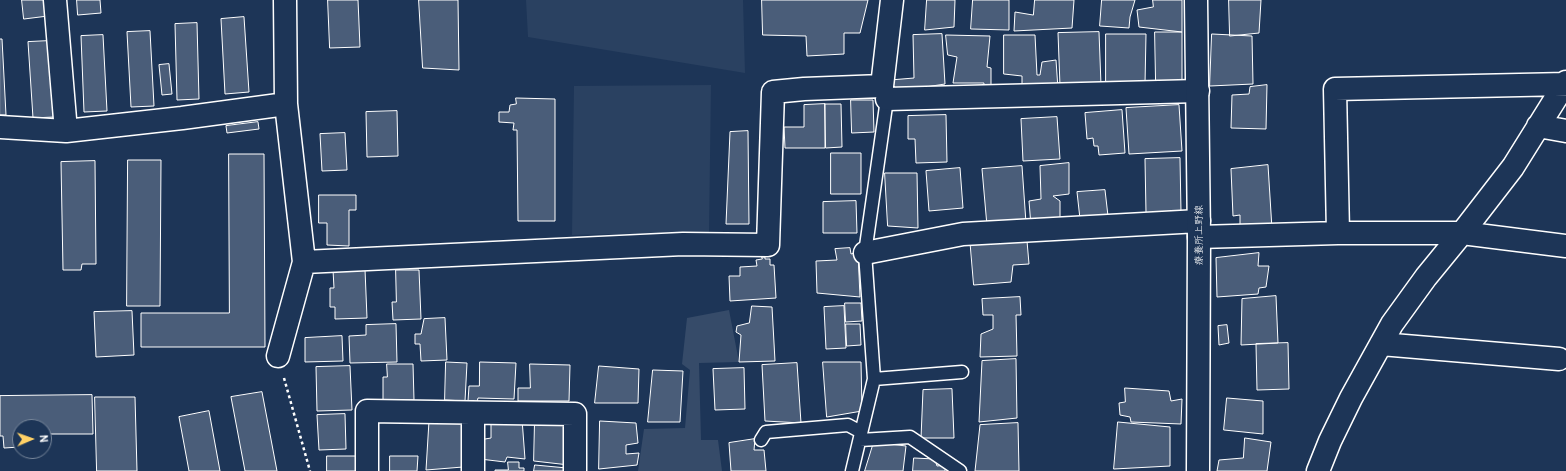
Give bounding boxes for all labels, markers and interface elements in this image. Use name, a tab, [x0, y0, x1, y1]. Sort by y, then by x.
street label: 療養所上野線	[1193, 205, 1205, 265]
north arrow	[12, 419, 52, 459]
text: N	[37, 435, 50, 443]

